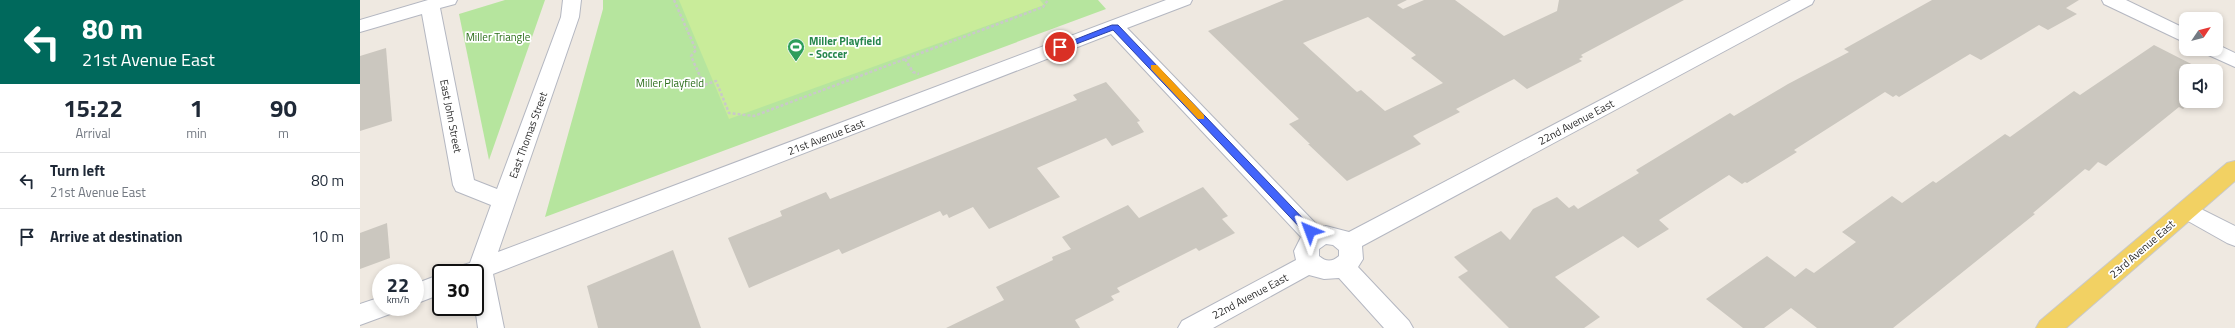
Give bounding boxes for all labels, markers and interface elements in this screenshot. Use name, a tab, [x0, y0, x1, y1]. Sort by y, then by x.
text: 80 m	[82, 7, 143, 50]
north arrow	[2179, 12, 2223, 56]
map controls	[2179, 12, 2223, 108]
icon: left	[16, 16, 68, 68]
park label: Miller Triangle	[466, 29, 531, 45]
pin	[1043, 30, 1077, 64]
place label: Miller Playfield - Soccer	[809, 33, 881, 62]
icon: arrive	[1049, 36, 1071, 58]
sports icon: Miller Playfield - Soccer	[786, 37, 806, 62]
text: 21st Avenue East	[82, 46, 215, 73]
button: sound	[2179, 64, 2223, 108]
park label: Miller Playfield	[636, 75, 704, 91]
street label: East John Street	[436, 78, 466, 154]
street label: East Thomas Street	[505, 89, 551, 181]
text: 15:22	[63, 90, 123, 126]
text: 1	[190, 90, 203, 126]
text: 90	[270, 90, 297, 126]
street label: 22nd Avenue East	[1535, 95, 1617, 149]
street label: 21st Avenue East	[785, 115, 867, 159]
text: Arrival	[75, 123, 111, 143]
text: min	[186, 123, 207, 143]
text: m	[278, 123, 289, 143]
text: Turn left	[50, 159, 105, 182]
text: 80 m	[311, 169, 344, 192]
icon: left	[16, 170, 38, 192]
text: 21st Avenue East	[50, 182, 146, 202]
position arrow	[1289, 210, 1331, 252]
street label: 23rd Avenue East	[2106, 216, 2178, 282]
text: Arrive at destination	[50, 225, 183, 248]
text: 10 m	[311, 225, 344, 248]
icon: arrive	[16, 226, 38, 248]
speed limit sign: 30	[432, 264, 484, 316]
text: 22	[387, 269, 409, 300]
street label: 22nd Avenue East	[1209, 269, 1291, 323]
text: km/h	[387, 292, 409, 307]

